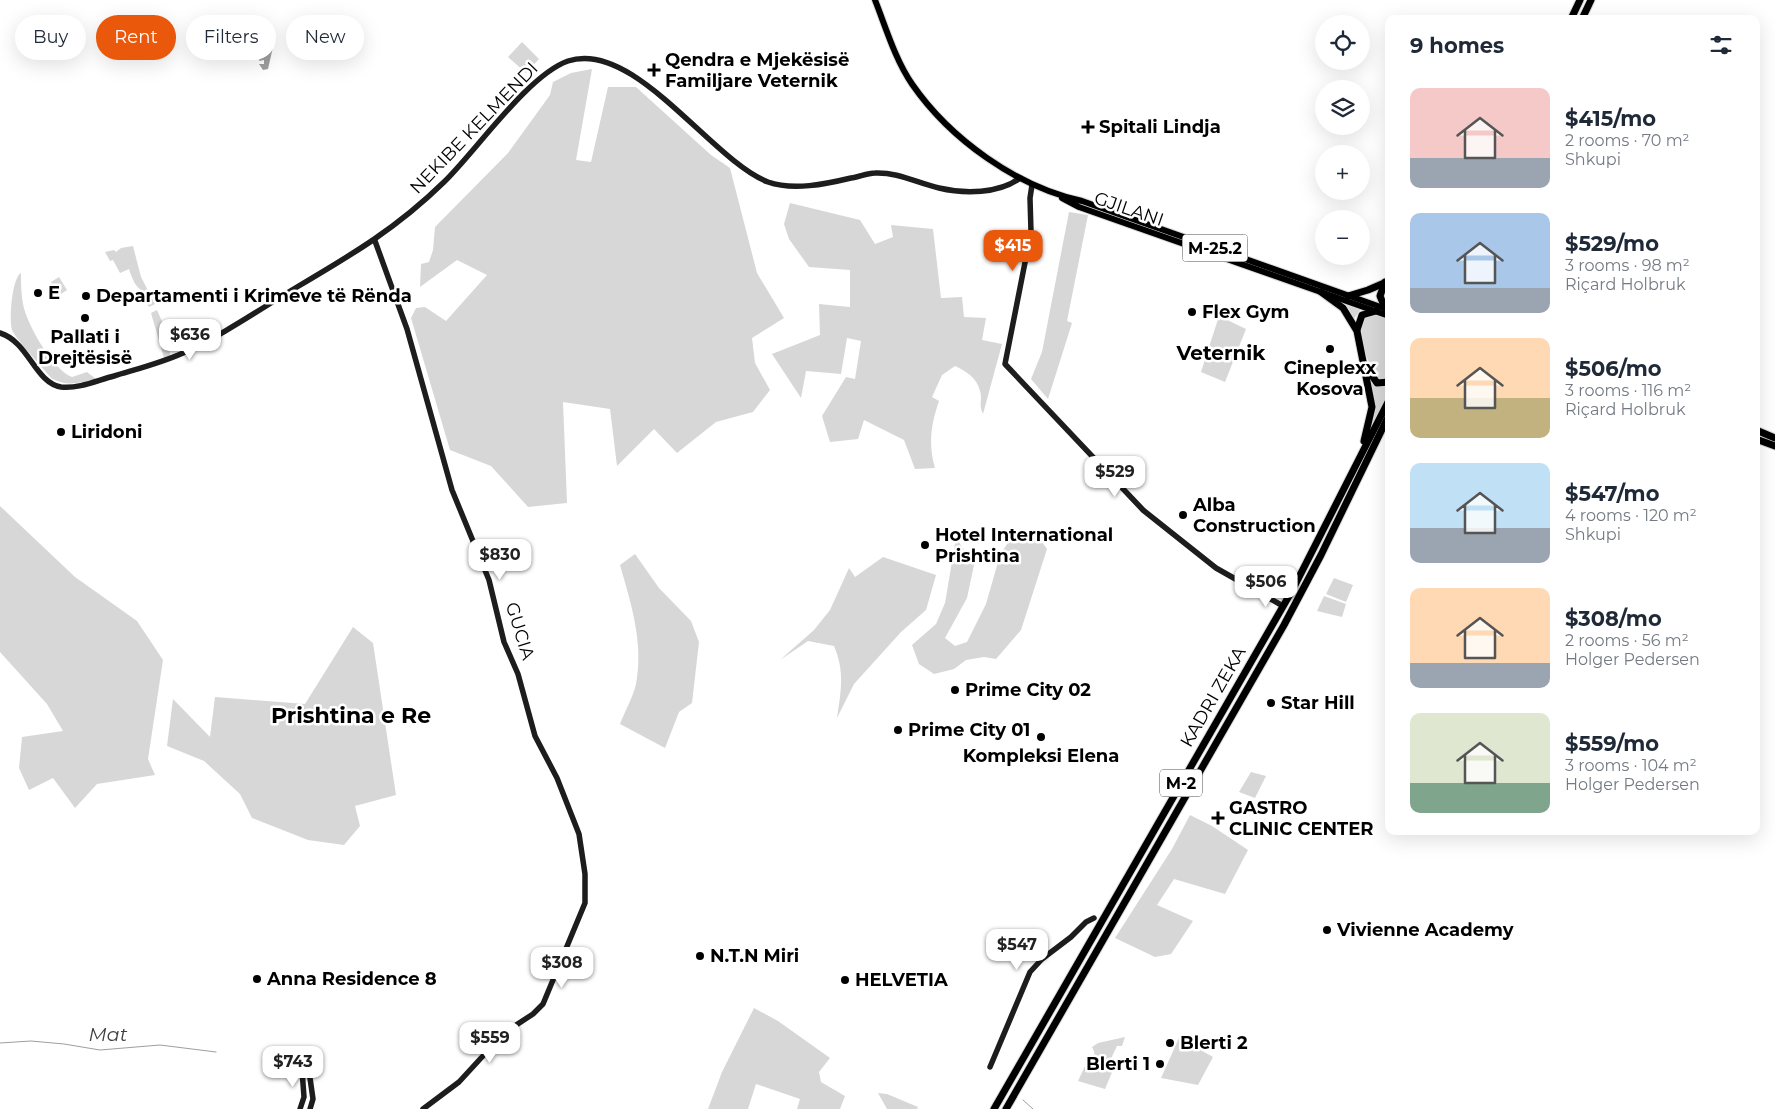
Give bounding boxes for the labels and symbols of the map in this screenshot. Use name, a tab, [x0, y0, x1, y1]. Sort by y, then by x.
place label: Qendra e Mjekësisë Familjare Veternik	[665, 49, 849, 92]
street label: NEKIBE KELMENDI	[405, 57, 543, 199]
marker: Qendra e Mjekësisë Familjare Veternik	[647, 63, 661, 77]
place label: Spitali Lindja	[1099, 116, 1221, 138]
marker: Spitali Lindja	[1081, 120, 1095, 134]
street label: GJILANI	[1091, 187, 1167, 231]
pin: $415	[983, 230, 1043, 272]
road number: M-25.2	[1182, 234, 1248, 262]
place label: E	[48, 282, 60, 304]
place label: Departamenti i Krimeve të Rënda	[96, 285, 412, 307]
marker: E	[32, 287, 44, 299]
marker: Departamenti i Krimeve të Rënda	[80, 290, 92, 302]
place label: Flex Gym	[1202, 301, 1289, 323]
marker: Flex Gym	[1186, 306, 1198, 318]
marker: Pallati i Drejtësisë	[79, 312, 91, 324]
pin: $636	[160, 318, 220, 361]
place label: Pallati i Drejtësisë	[38, 326, 132, 369]
district label: Veternik	[1176, 341, 1266, 365]
marker: Cineplexx Kosova	[1324, 343, 1336, 355]
place label: Cineplexx Kosova	[1284, 357, 1377, 400]
place label: Liridoni	[71, 421, 143, 443]
marker: Liridoni	[55, 426, 67, 438]
pin: $529	[1085, 456, 1145, 498]
place label: Alba Construction	[1192, 494, 1316, 537]
marker: Alba Construction	[1177, 509, 1189, 521]
place label: Hotel International Prishtina	[935, 524, 1113, 567]
pin: $830	[470, 538, 530, 581]
marker: Hotel International Prishtina	[919, 539, 931, 551]
pin: $506	[1236, 566, 1296, 608]
street label: GUCIA	[501, 599, 539, 663]
street label: KADRI ZEKA	[1175, 643, 1251, 751]
place label: Prime City 02	[965, 679, 1091, 701]
marker: Prime City 02	[949, 684, 961, 696]
place label: Star Hill	[1281, 692, 1355, 714]
marker: Star Hill	[1265, 697, 1277, 709]
district label: Prishtina e Re	[271, 702, 431, 729]
place label: Prime City 01	[908, 719, 1030, 741]
marker: Prime City 01	[892, 724, 904, 736]
marker: Kompleksi Elena	[1035, 731, 1047, 743]
place label: Kompleksi Elena	[963, 745, 1119, 767]
road number: M-2	[1160, 770, 1202, 796]
place label: GASTRO CLINIC CENTER	[1229, 797, 1373, 840]
marker: GASTRO CLINIC CENTER	[1211, 811, 1225, 825]
place label: Vivienne Academy	[1336, 919, 1514, 941]
marker: Vivienne Academy	[1321, 924, 1333, 936]
pin: $547	[987, 928, 1047, 971]
place label: N.T.N Miri	[710, 945, 799, 967]
pin: $308	[532, 946, 592, 989]
marker: N.T.N Miri	[694, 950, 706, 962]
place label: Anna Residence 8	[266, 968, 437, 990]
place label: HELVETIA	[855, 969, 948, 991]
marker: Anna Residence 8	[251, 973, 263, 985]
marker: HELVETIA	[839, 974, 851, 986]
pin: $559	[460, 1022, 520, 1064]
water label: Mat	[89, 1023, 128, 1046]
place label: Blerti 2	[1180, 1032, 1248, 1054]
marker: Blerti 2	[1164, 1037, 1176, 1049]
pin: $743	[263, 1046, 323, 1088]
place label: Blerti 1	[1086, 1053, 1150, 1075]
marker: Blerti 1	[1154, 1058, 1166, 1070]

